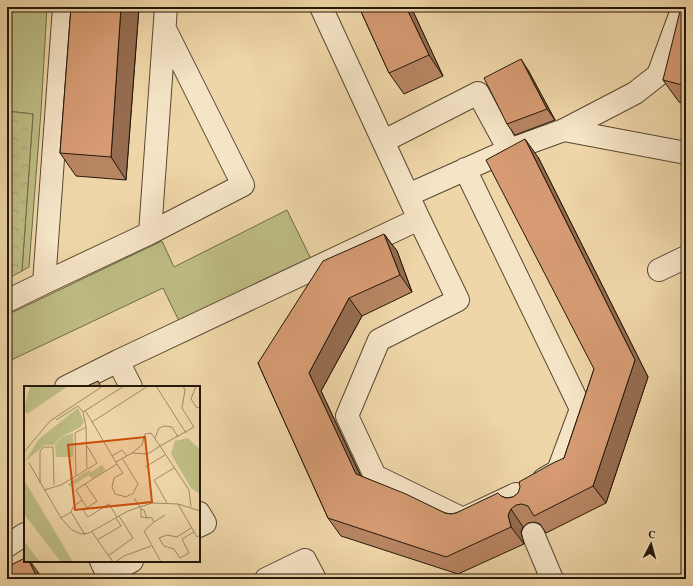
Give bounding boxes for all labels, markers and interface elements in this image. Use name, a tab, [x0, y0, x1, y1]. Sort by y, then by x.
inset map	[24, 386, 200, 562]
north arrow	[631, 524, 671, 564]
text: С	[648, 528, 656, 543]

